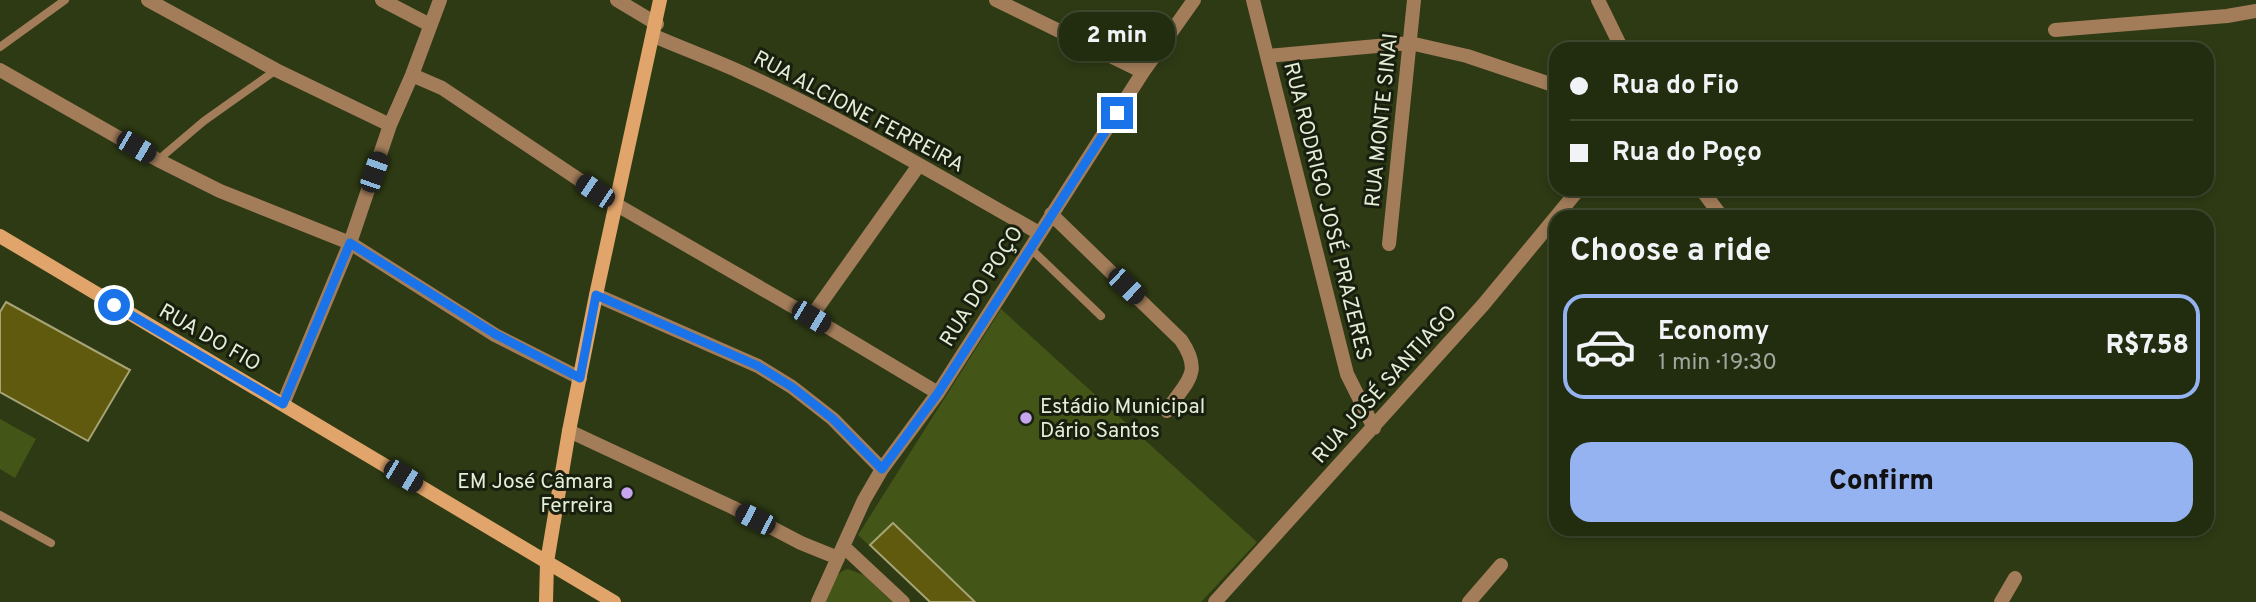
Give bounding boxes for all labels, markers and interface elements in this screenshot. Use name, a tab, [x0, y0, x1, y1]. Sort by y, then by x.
callout: 2 min	[1059, 11, 1175, 60]
text: 2 min	[1087, 22, 1147, 51]
street label: RUA MONTE SINAI	[1360, 32, 1405, 209]
street label: RUA ALCIONE FERREIRA	[748, 45, 968, 179]
street label: RUA RODRIGO JOSÉ PRAZERES	[1276, 59, 1378, 363]
text: Rua do Fio	[1612, 70, 1739, 103]
route end	[1101, 97, 1133, 129]
car	[113, 127, 160, 167]
text: Rua do Poço	[1612, 137, 1762, 170]
car	[358, 149, 391, 195]
car	[572, 171, 619, 211]
street label: RUA DO POÇO	[934, 221, 1030, 352]
text: Choose a ride	[1570, 232, 1771, 272]
car	[1104, 264, 1149, 308]
route start	[98, 289, 130, 321]
car	[788, 297, 835, 337]
street label: RUA DO FIO	[153, 298, 265, 378]
street label: RUA JOSÉ SANTIAGO	[1306, 300, 1463, 470]
icon: car	[1574, 315, 1637, 378]
text: Economy	[1658, 316, 1769, 349]
text: R$7.58	[2106, 330, 2189, 363]
text: 1 min · 19:30	[1658, 349, 1777, 378]
place label: Estádio Municipal Dário Santos	[1040, 394, 1205, 445]
marker: Estádio Municipal Dário Santos	[1018, 410, 1034, 426]
button: Confirm	[1570, 442, 2193, 522]
car	[380, 456, 427, 496]
place label: EM José Câmara Ferreira	[457, 469, 613, 520]
marker: EM José Câmara Ferreira	[619, 485, 635, 501]
car	[732, 500, 779, 538]

